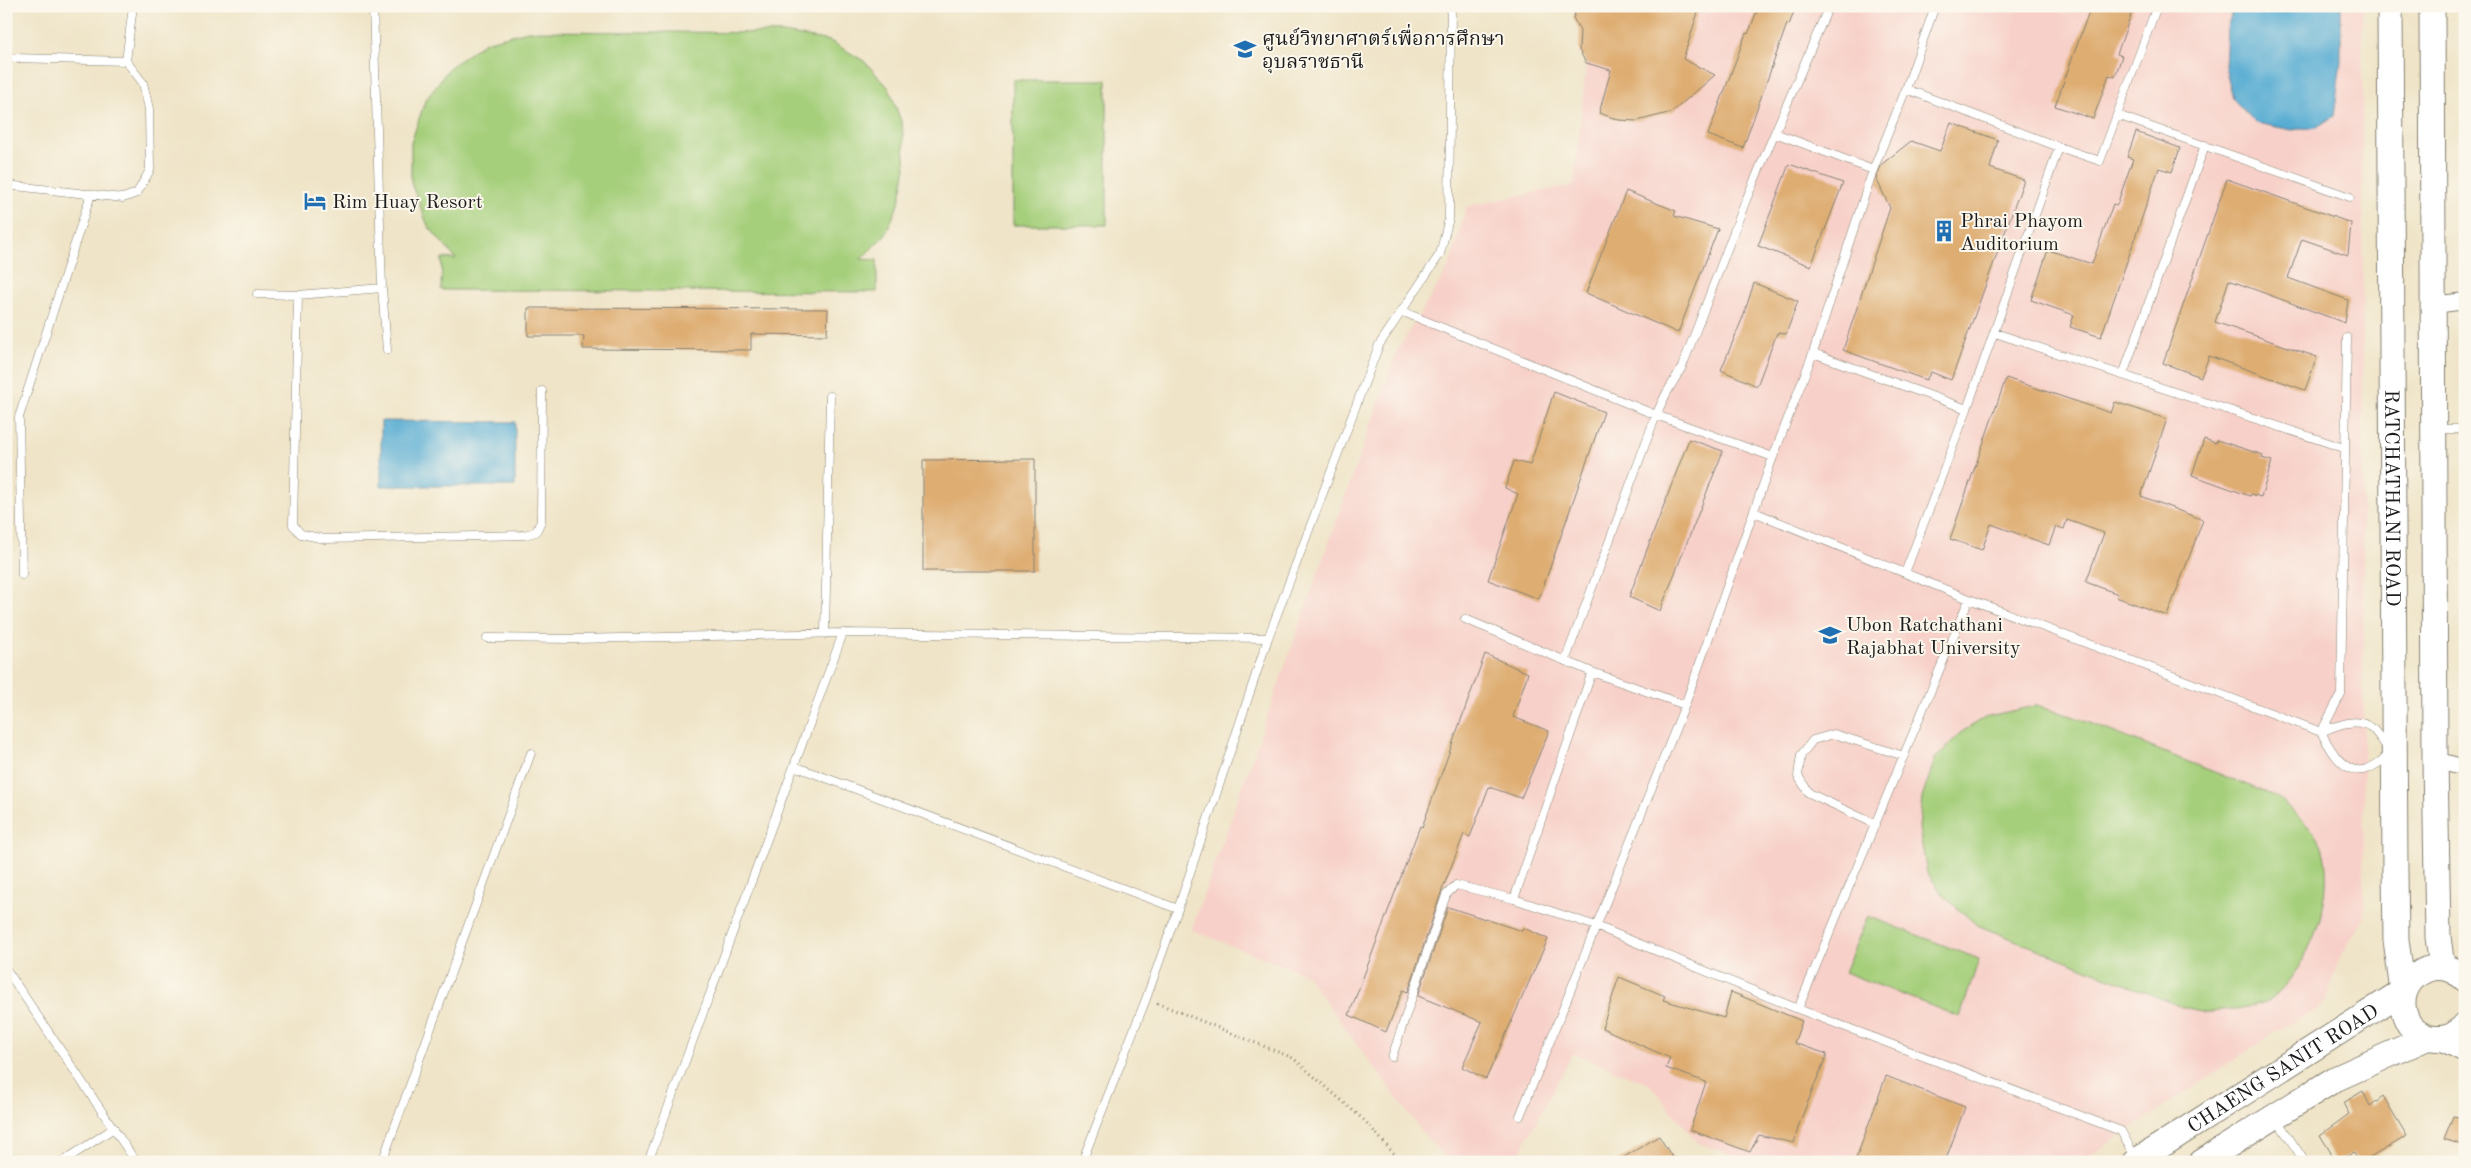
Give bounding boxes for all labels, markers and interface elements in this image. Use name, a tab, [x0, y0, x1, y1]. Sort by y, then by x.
place label: ศูนย์วิทยาศาตร์เพื่อการศึกษา อุบลราชธานี	[1262, 23, 1505, 74]
school or university icon: ศูนย์วิทยาศาตร์เพื่อการศึกษา อุบลราชธานี	[1232, 36, 1258, 62]
hotel icon: Rim Huay Resort	[302, 188, 328, 214]
place label: Rim Huay Resort	[332, 193, 483, 213]
place label: Phrai Phayom Auditorium	[1960, 212, 2083, 255]
building icon: Phrai Phayom Auditorium	[1931, 218, 1957, 244]
street label: RATCHATHANI ROAD	[2380, 389, 2401, 607]
place label: Ubon Ratchathani Rajabhat University	[1846, 616, 2021, 659]
school or university icon: Ubon Ratchathani Rajabhat University	[1817, 622, 1843, 648]
street label: CHAENG SANIT ROAD	[2185, 1001, 2383, 1138]

